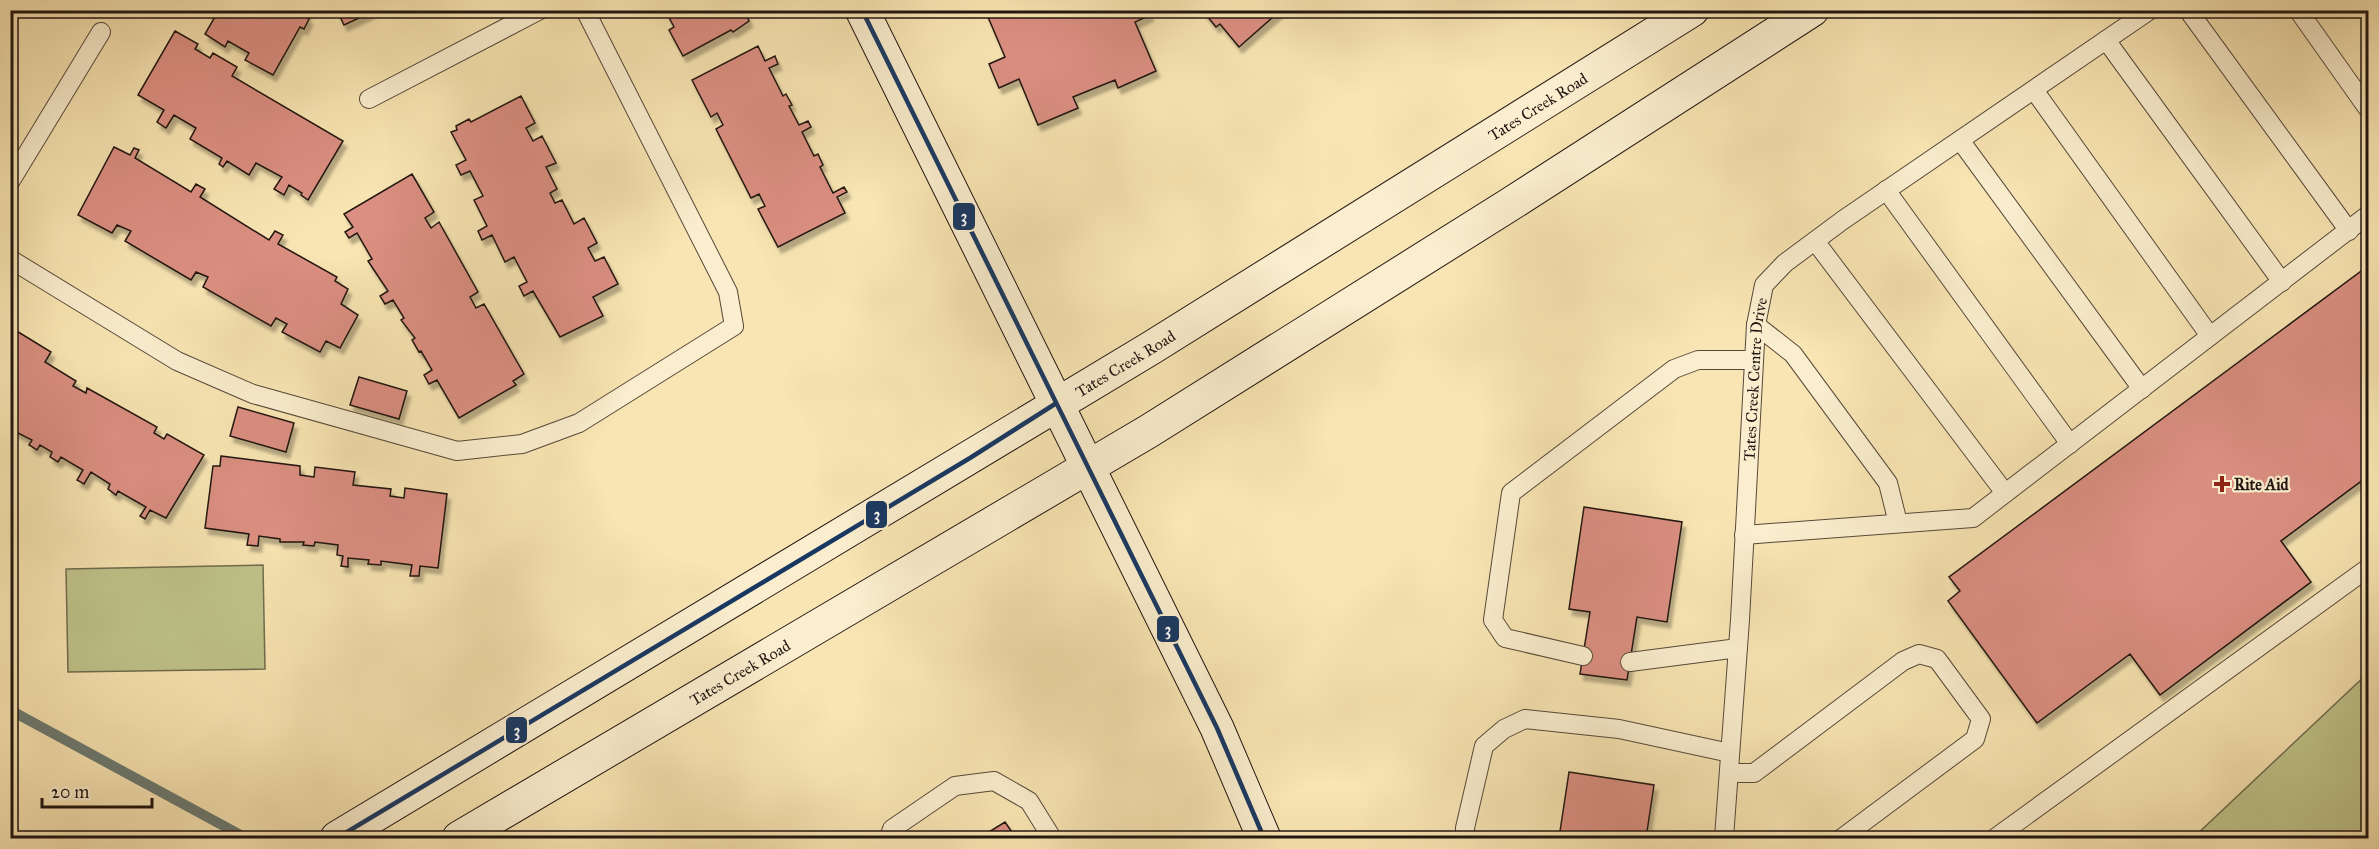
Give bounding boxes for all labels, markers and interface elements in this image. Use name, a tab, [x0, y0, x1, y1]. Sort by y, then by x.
street label: Tates Creek Road	[1484, 68, 1591, 145]
line badge: 3	[952, 202, 976, 231]
text: 3	[961, 207, 967, 227]
street label: Tates Creek Centre Drive	[1739, 295, 1771, 461]
street label: Tates Creek Road	[1072, 326, 1179, 401]
place label: Rite Aid	[2234, 475, 2289, 494]
marker: Rite Aid	[2215, 477, 2229, 491]
line badge: 3	[865, 500, 888, 529]
text: 3	[874, 505, 880, 525]
line badge: 3	[1156, 615, 1180, 643]
text: 3	[1165, 620, 1171, 640]
street label: Tates Creek Road	[686, 635, 793, 709]
line badge: 3	[505, 716, 528, 744]
text: 3	[514, 721, 520, 741]
scale bar	[42, 771, 152, 809]
text: 20 m	[51, 781, 89, 803]

